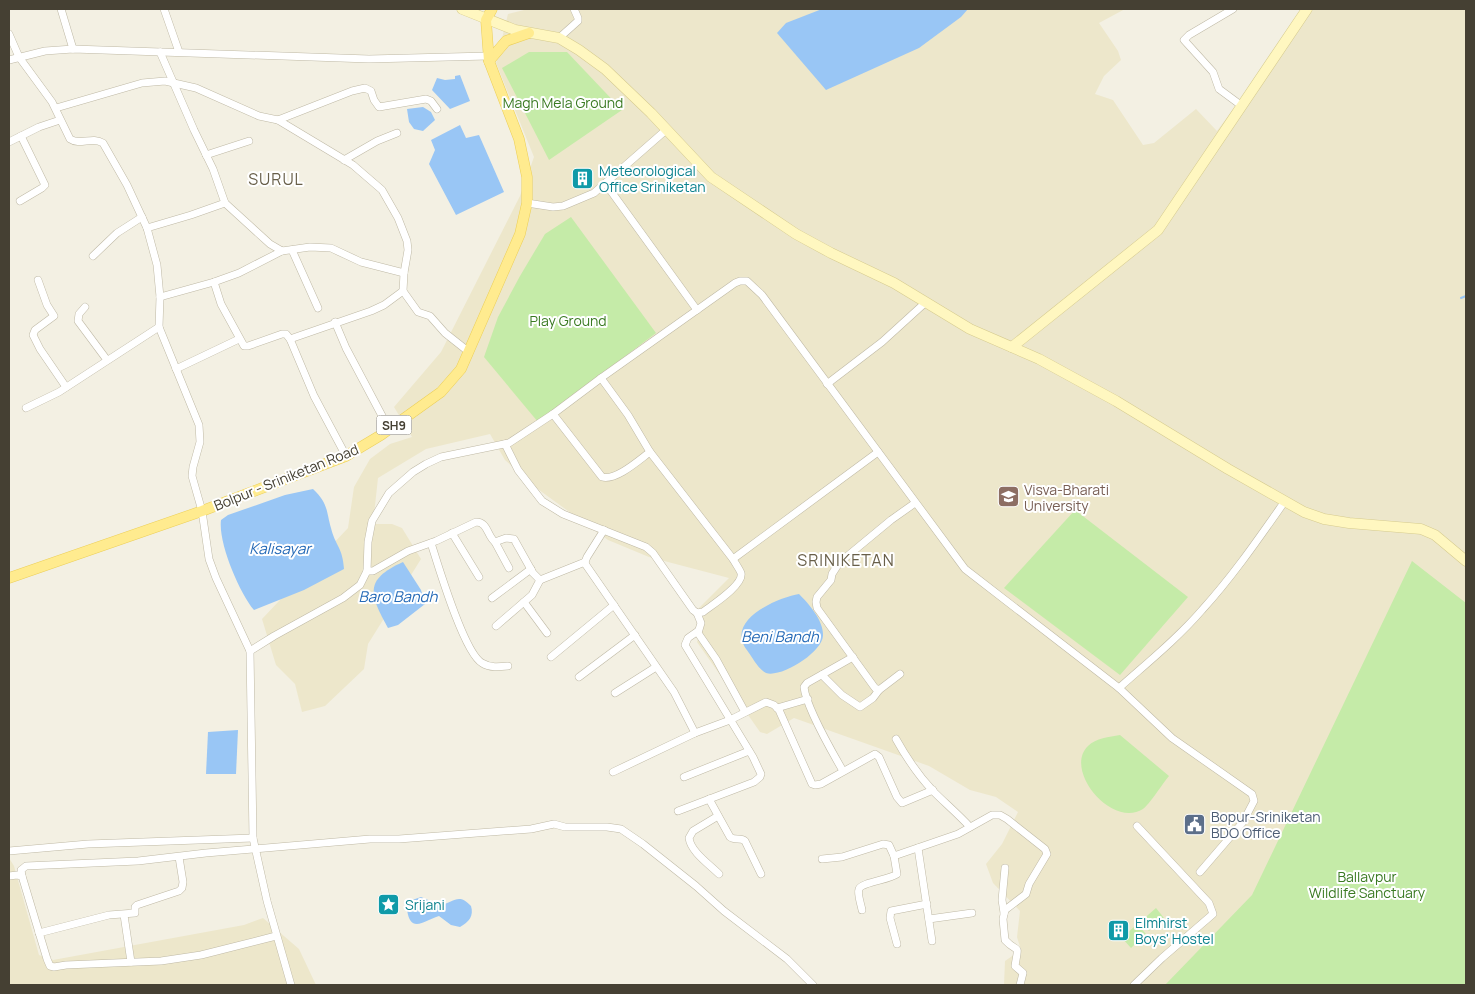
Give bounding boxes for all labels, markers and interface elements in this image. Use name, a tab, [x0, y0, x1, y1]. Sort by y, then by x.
park label: Magh Mela Ground	[503, 93, 623, 112]
place label: Meteorological Office Sriniketan	[599, 161, 706, 196]
building icon: Meteorological Office Sriniketan	[571, 166, 595, 190]
district label: SURUL	[248, 168, 304, 190]
park label: Play Ground	[529, 311, 607, 330]
road number: SH9	[376, 416, 412, 434]
street label: Bolpur - Sriniketan Road	[211, 439, 361, 515]
place label: Visva-Bharati University	[1024, 480, 1109, 515]
school or university icon: Visva-Bharati University	[996, 485, 1020, 509]
water label: Kalisayar	[249, 538, 313, 559]
district label: SRINIKETAN	[797, 549, 895, 571]
water label: Baro Bandh	[359, 586, 439, 607]
water label: Beni Bandh	[741, 626, 820, 647]
place label: Bopur-Sriniketan BDO Office	[1211, 807, 1321, 842]
public building icon: Bopur-Sriniketan BDO Office	[1183, 812, 1207, 836]
park label: Ballavpur Wildlife Sanctuary	[1309, 867, 1426, 902]
place icon: Srijani	[377, 892, 401, 916]
place label: Srijani	[405, 895, 445, 914]
place label: Elmhirst Boys' Hostel	[1135, 913, 1214, 948]
building icon: Elmhirst Boys' Hostel	[1107, 918, 1131, 942]

